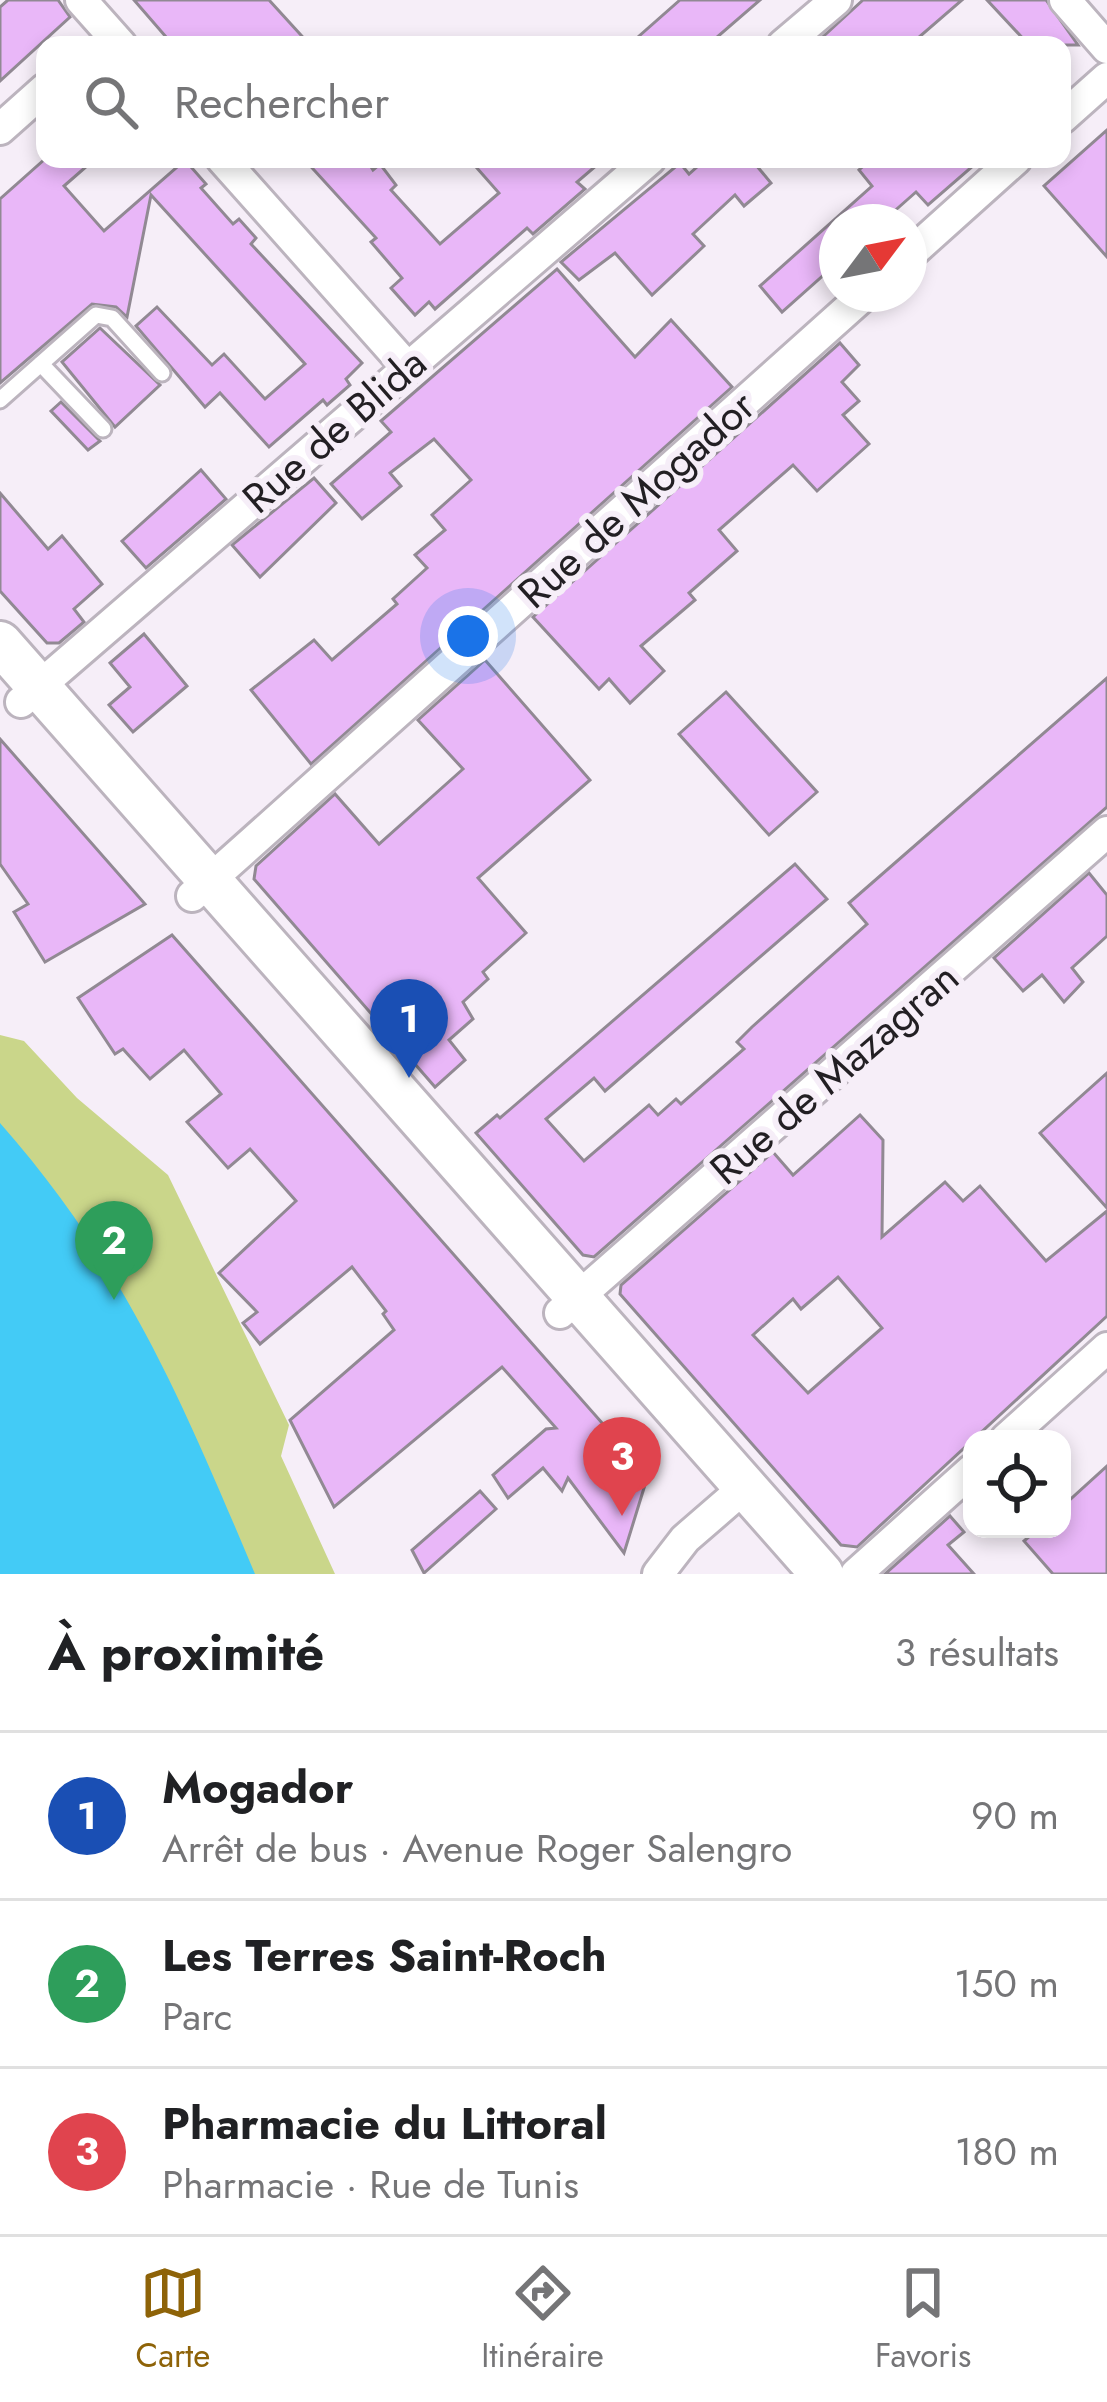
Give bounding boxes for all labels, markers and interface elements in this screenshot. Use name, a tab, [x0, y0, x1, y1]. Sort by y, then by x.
search box	[36, 36, 1071, 168]
icon: search	[78, 69, 144, 135]
text: Rechercher	[174, 70, 389, 135]
north arrow	[819, 204, 927, 312]
street label: Rue de Blida	[229, 333, 440, 528]
street label: Rue de Mogador	[504, 376, 769, 623]
your location	[438, 606, 498, 666]
street label: Rue de Mazagran	[696, 948, 972, 1199]
pin: 1	[370, 979, 448, 1078]
pin: 2	[75, 1201, 153, 1300]
pin: 3	[583, 1417, 661, 1516]
map controls	[963, 1430, 1071, 1538]
button: locate	[963, 1430, 1071, 1538]
text: À proximité	[48, 1615, 324, 1689]
text: 3 résultats	[895, 1624, 1059, 1681]
text: Mogador	[162, 1755, 353, 1820]
text: 1	[77, 1787, 97, 1844]
text: 90 m	[971, 1787, 1059, 1844]
text: Arrêt de bus · Avenue Roger Salengro	[162, 1820, 792, 1877]
text: Les Terres Saint-Roch	[162, 1923, 607, 1988]
text: 2	[74, 1955, 100, 2012]
text: 150 m	[954, 1955, 1059, 2012]
text: Parc	[162, 1988, 232, 2045]
text: Pharmacie du Littoral	[162, 2091, 607, 2156]
text: 3	[75, 2123, 99, 2180]
text: 180 m	[955, 2123, 1059, 2180]
text: Pharmacie · Rue de Tunis	[162, 2156, 579, 2213]
tab: Carte	[136, 2260, 210, 2379]
tab: Itinéraire	[481, 2260, 604, 2379]
tab: Favoris	[875, 2260, 971, 2379]

